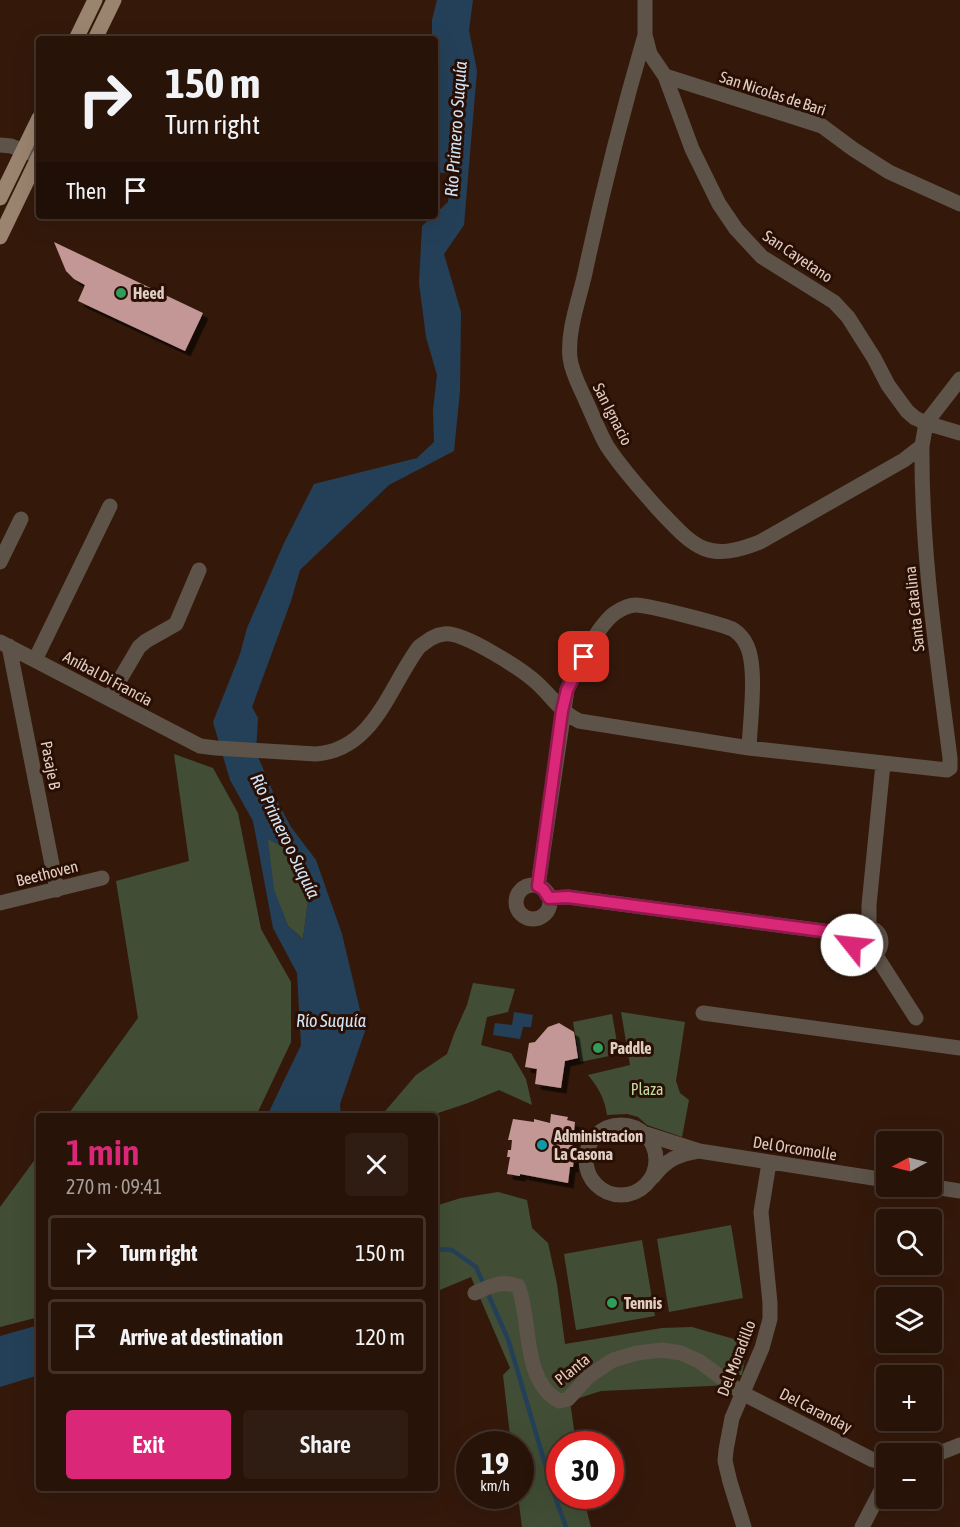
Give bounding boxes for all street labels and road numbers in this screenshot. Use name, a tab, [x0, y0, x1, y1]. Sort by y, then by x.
street label: San Nicolas de Bari	[718, 67, 828, 119]
street label: San Cayetano	[759, 226, 836, 287]
street label: San Ignacio	[589, 380, 636, 449]
street label: Santa Catalina	[901, 565, 927, 653]
street label: Aníbal Di Francia	[60, 647, 156, 709]
street label: Pasaje B	[37, 739, 65, 791]
street label: Beethoven	[14, 857, 80, 889]
street label: Del Orcomolle	[752, 1132, 838, 1164]
street label: Del Moradillo	[713, 1318, 759, 1398]
street label: Planta	[551, 1350, 593, 1388]
street label: Del Caranday	[776, 1384, 855, 1437]

